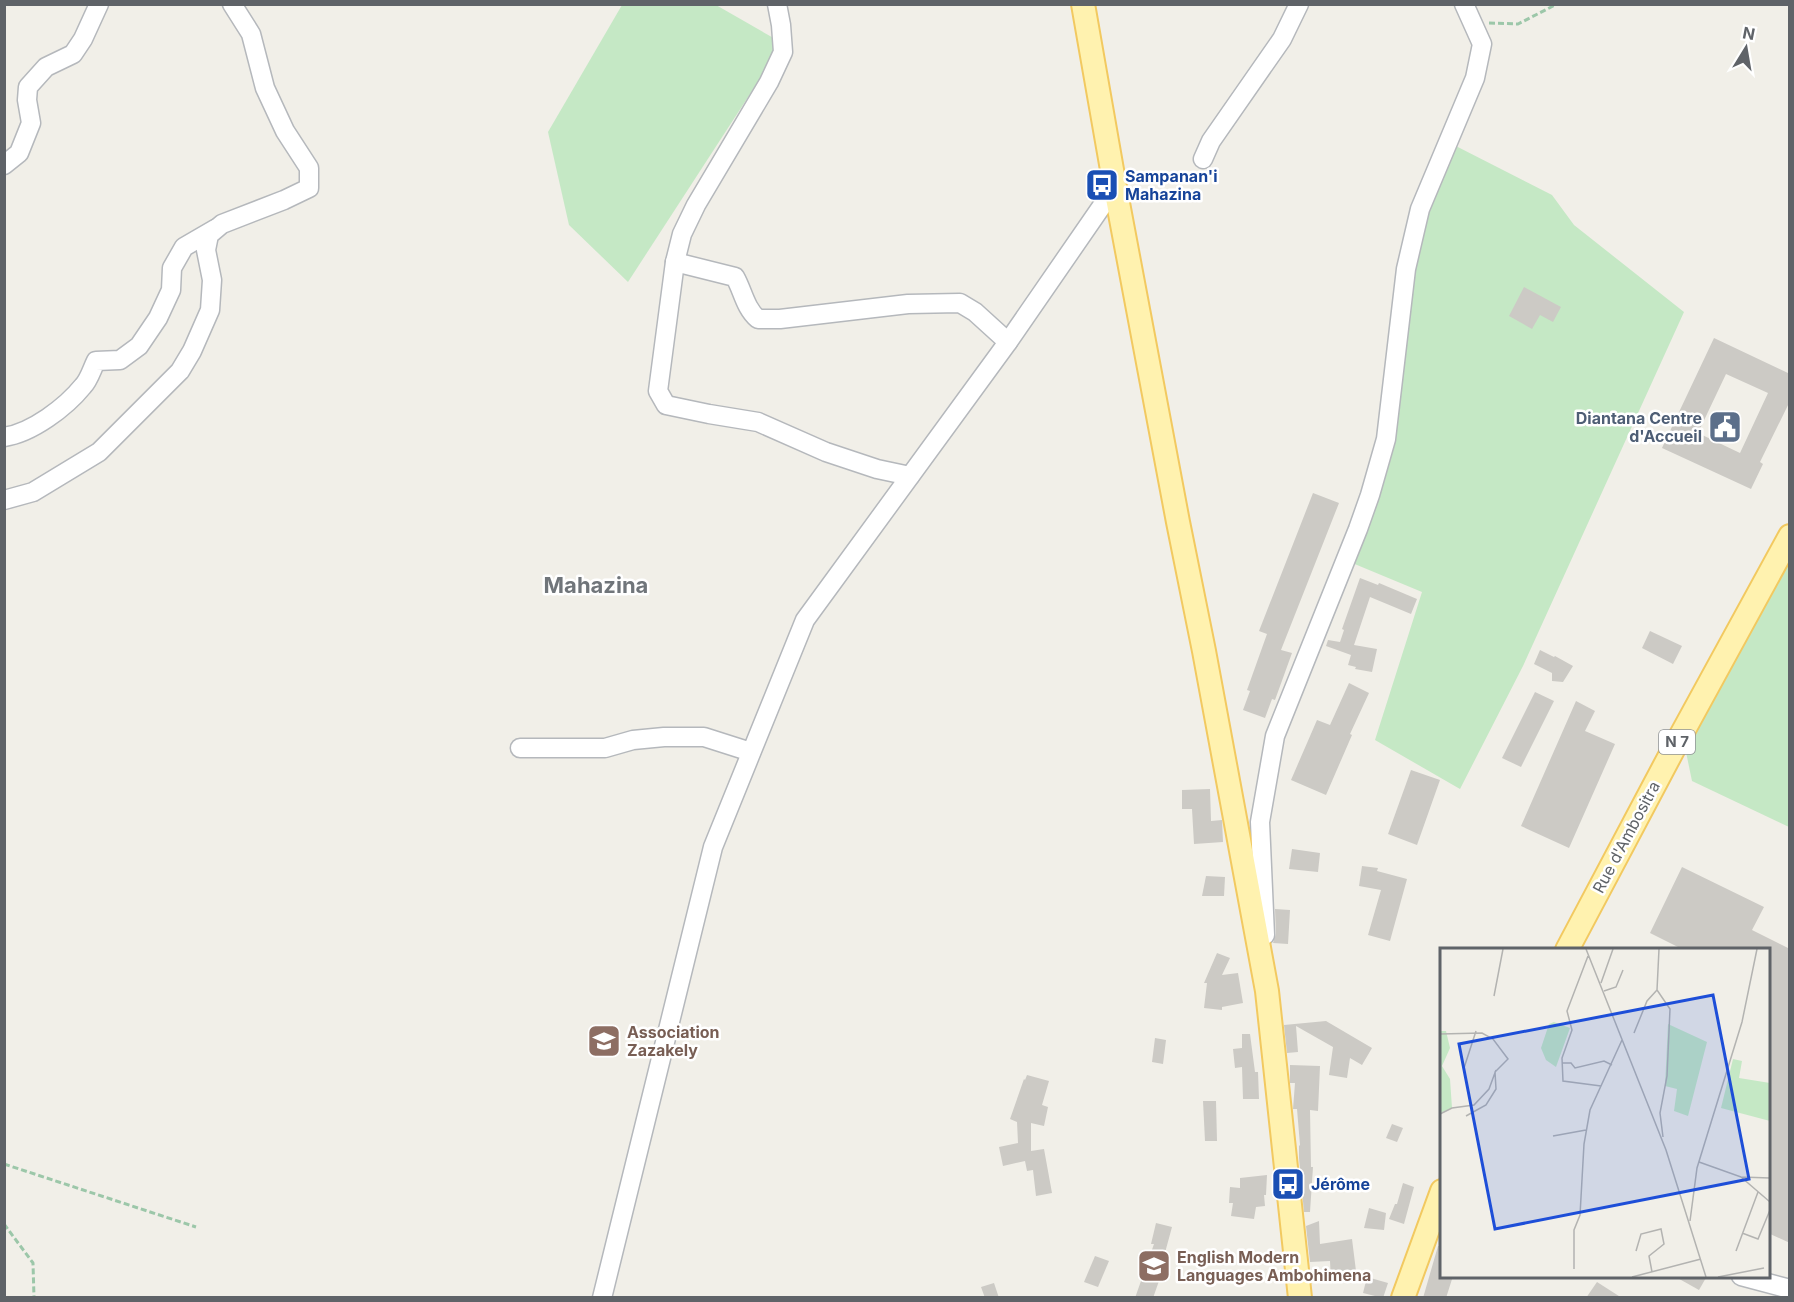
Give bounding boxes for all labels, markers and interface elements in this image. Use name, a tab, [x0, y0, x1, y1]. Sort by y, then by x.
north arrow	[1716, 18, 1776, 78]
text: N	[1741, 22, 1757, 44]
place label: Sampanan'i Mahazina	[1125, 166, 1218, 204]
bus stop icon: Sampanan'i Mahazina	[1084, 167, 1120, 203]
place label: Diantana Centre d'Accueil	[1576, 408, 1702, 446]
public building icon: Diantana Centre d'Accueil	[1707, 409, 1743, 445]
district label: Mahazina	[544, 572, 648, 598]
road number: N 7	[1659, 730, 1695, 754]
street label: Rue d'Ambositra	[1588, 778, 1664, 896]
inset map	[1440, 948, 1770, 1278]
place label: Association Zazakely	[627, 1022, 720, 1060]
school or university icon: Association Zazakely	[586, 1023, 622, 1059]
bus stop icon: Jérôme	[1270, 1166, 1306, 1202]
place label: Jérôme	[1311, 1174, 1370, 1194]
place label: English Modern Languages Ambohimena	[1177, 1247, 1371, 1285]
school or university icon: English Modern Languages Ambohimena	[1136, 1248, 1172, 1284]

